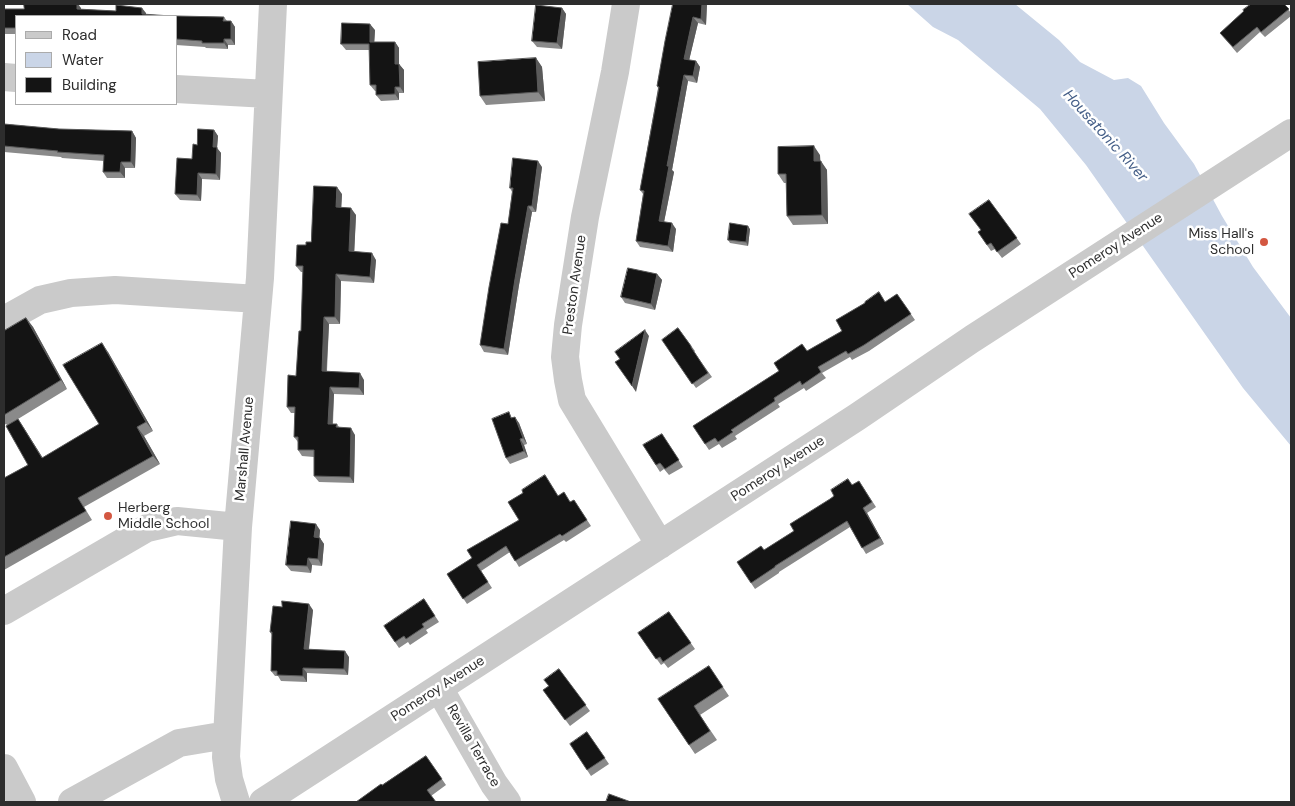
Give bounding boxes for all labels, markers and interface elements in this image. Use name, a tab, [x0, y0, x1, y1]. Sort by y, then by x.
legend	[15, 15, 178, 105]
text: Road	[62, 25, 97, 45]
text: Water	[62, 50, 103, 70]
text: Building	[62, 75, 117, 95]
water label: Housatonic River	[1059, 86, 1151, 186]
street label: Pomeroy Avenue	[1066, 209, 1166, 283]
place label: Miss Hall's School	[1188, 226, 1254, 258]
street label: Preston Avenue	[560, 234, 590, 336]
marker: Miss Hall's School	[1258, 236, 1270, 248]
street label: Marshall Avenue	[232, 396, 258, 502]
street label: Pomeroy Avenue	[728, 432, 828, 506]
place label: Herberg Middle School	[118, 500, 209, 532]
marker: Herberg Middle School	[102, 510, 114, 522]
street label: Pomeroy Avenue	[388, 652, 488, 726]
street label: Revilla Terrace	[443, 702, 503, 790]

